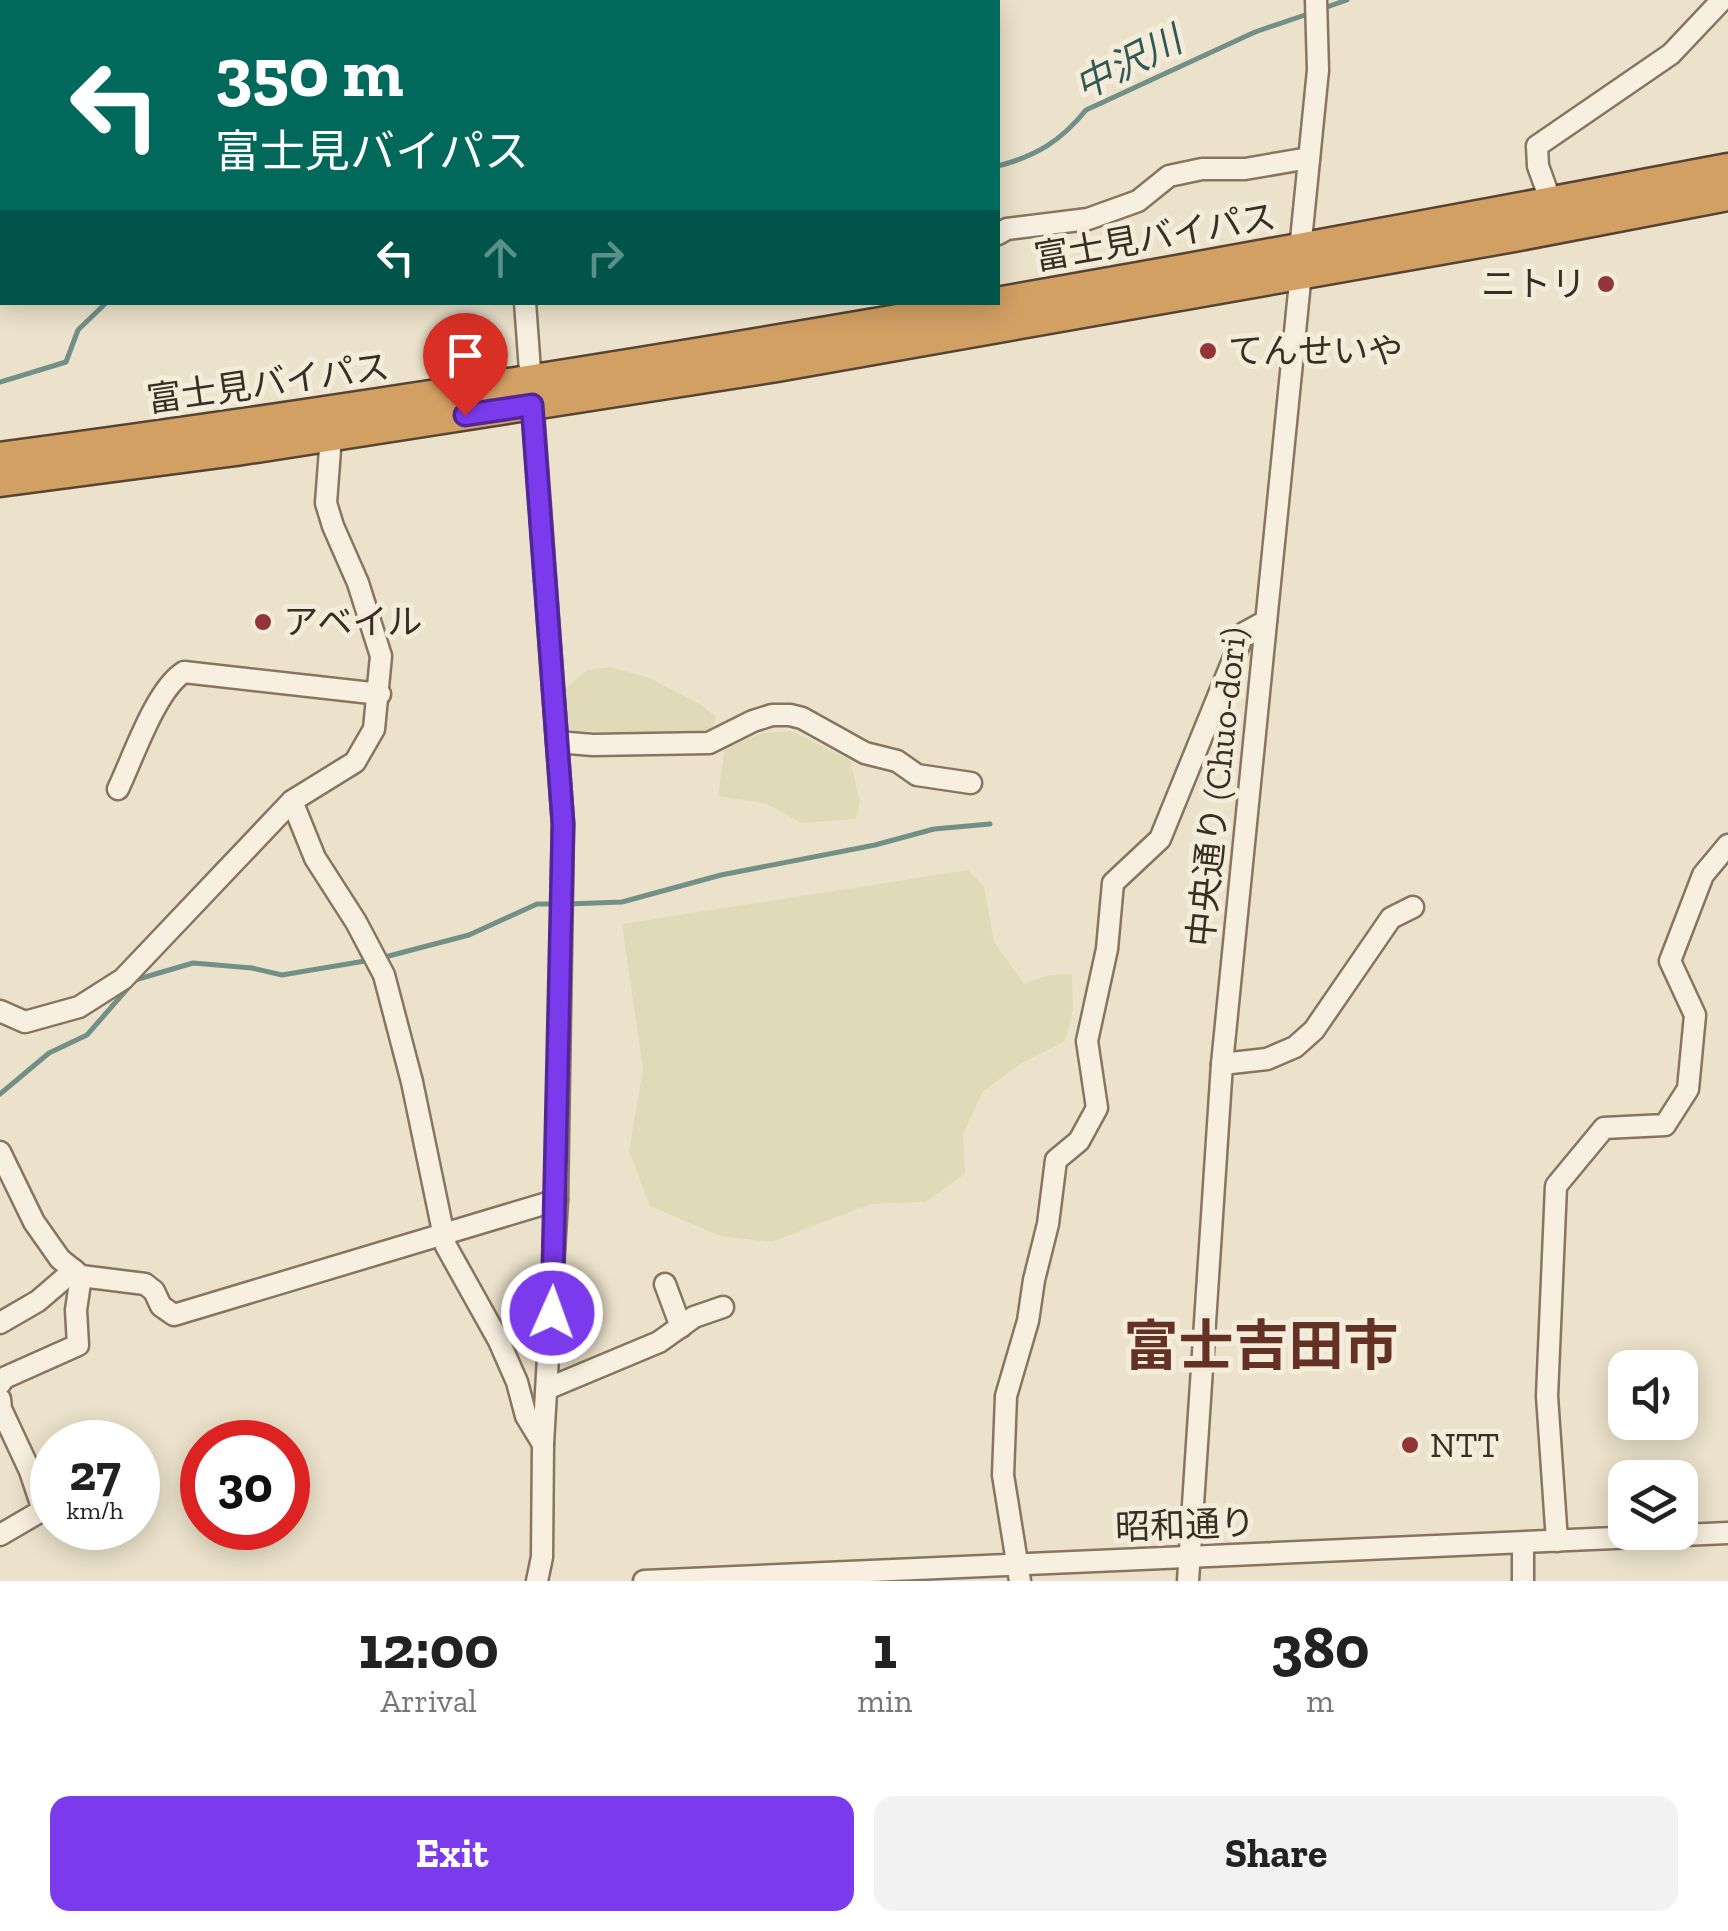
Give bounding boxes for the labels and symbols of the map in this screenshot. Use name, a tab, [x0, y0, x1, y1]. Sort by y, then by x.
water label: 中沢川	[1067, 15, 1193, 109]
street label: 富士見バイパス	[1031, 195, 1279, 279]
place label: ニトリ	[1481, 263, 1586, 305]
marker: ニトリ	[1595, 273, 1617, 295]
pin	[423, 313, 508, 416]
place label: てんせいや	[1228, 330, 1403, 372]
marker: てんせいや	[1197, 340, 1219, 362]
street label: 富士見バイパス	[144, 345, 392, 421]
place label: アベイル	[283, 601, 422, 643]
marker: アベイル	[252, 611, 274, 633]
street label: 中央通り (Chuo-dori)	[1179, 625, 1255, 949]
position arrow	[500, 1261, 604, 1365]
district label: 富士吉田市	[1123, 1313, 1399, 1379]
speed limit sign: 30	[180, 1420, 310, 1550]
place label: NTT	[1430, 1424, 1499, 1466]
marker: NTT	[1399, 1434, 1421, 1456]
street label: 昭和通り	[1114, 1502, 1256, 1548]

